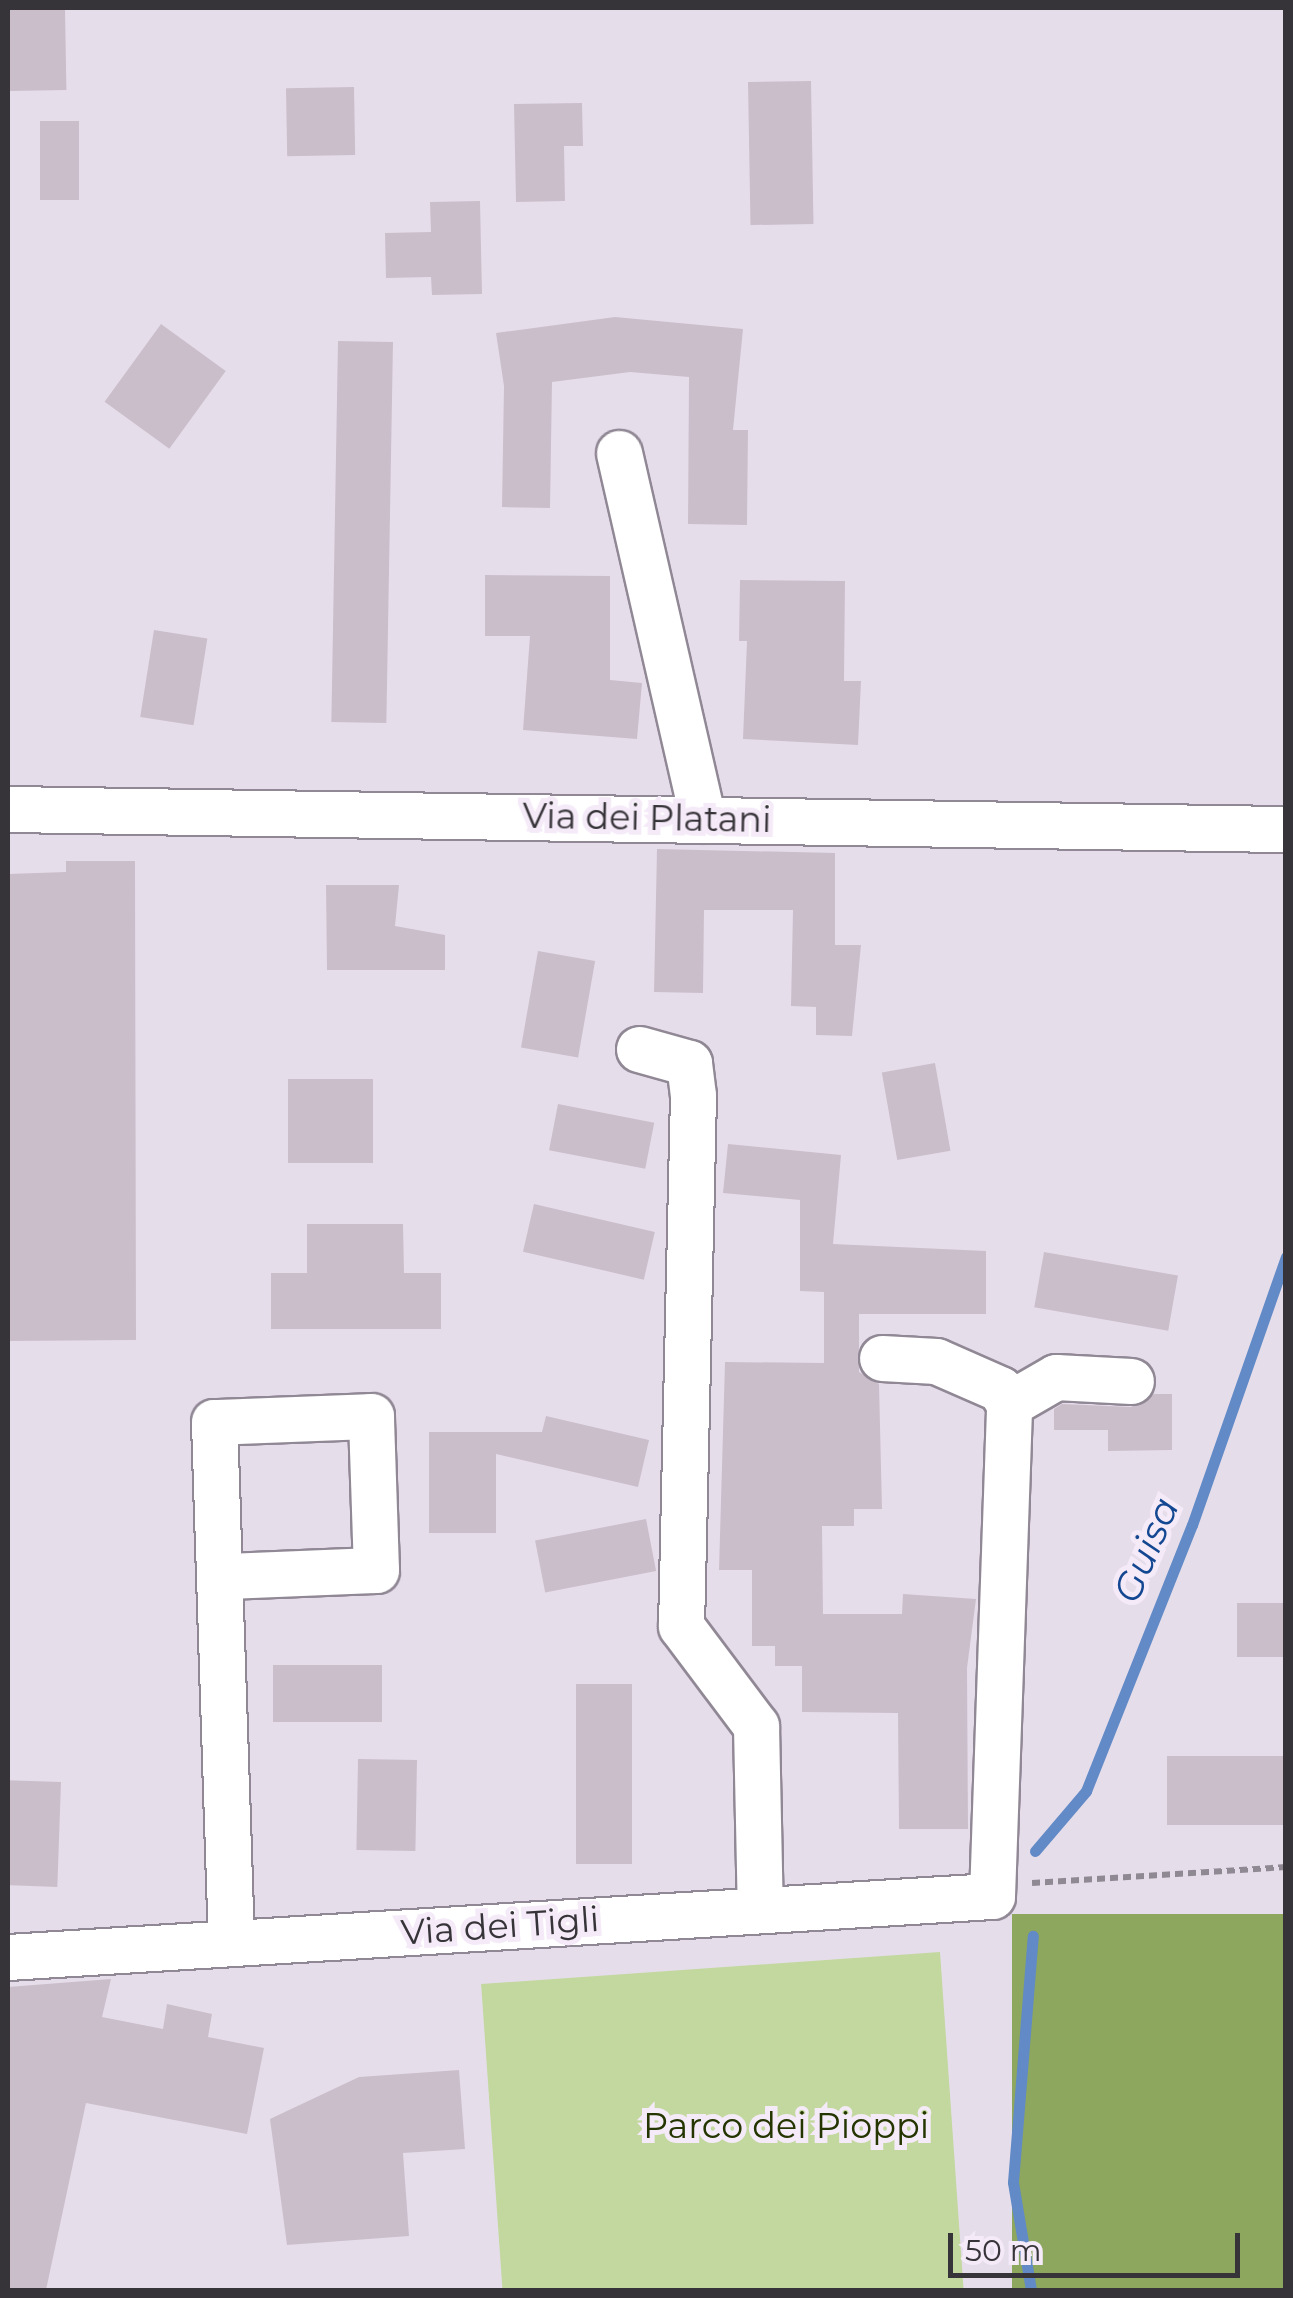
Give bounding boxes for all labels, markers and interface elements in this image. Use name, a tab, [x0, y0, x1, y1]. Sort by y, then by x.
street label: Via dei Platani	[522, 795, 772, 841]
water label: Guisa	[1104, 1491, 1188, 1609]
street label: Via dei Tigli	[399, 1898, 601, 1954]
park label: Parco dei Pioppi	[643, 2105, 929, 2147]
scale bar	[953, 2213, 1246, 2275]
text: 50 m	[965, 2232, 1042, 2269]

